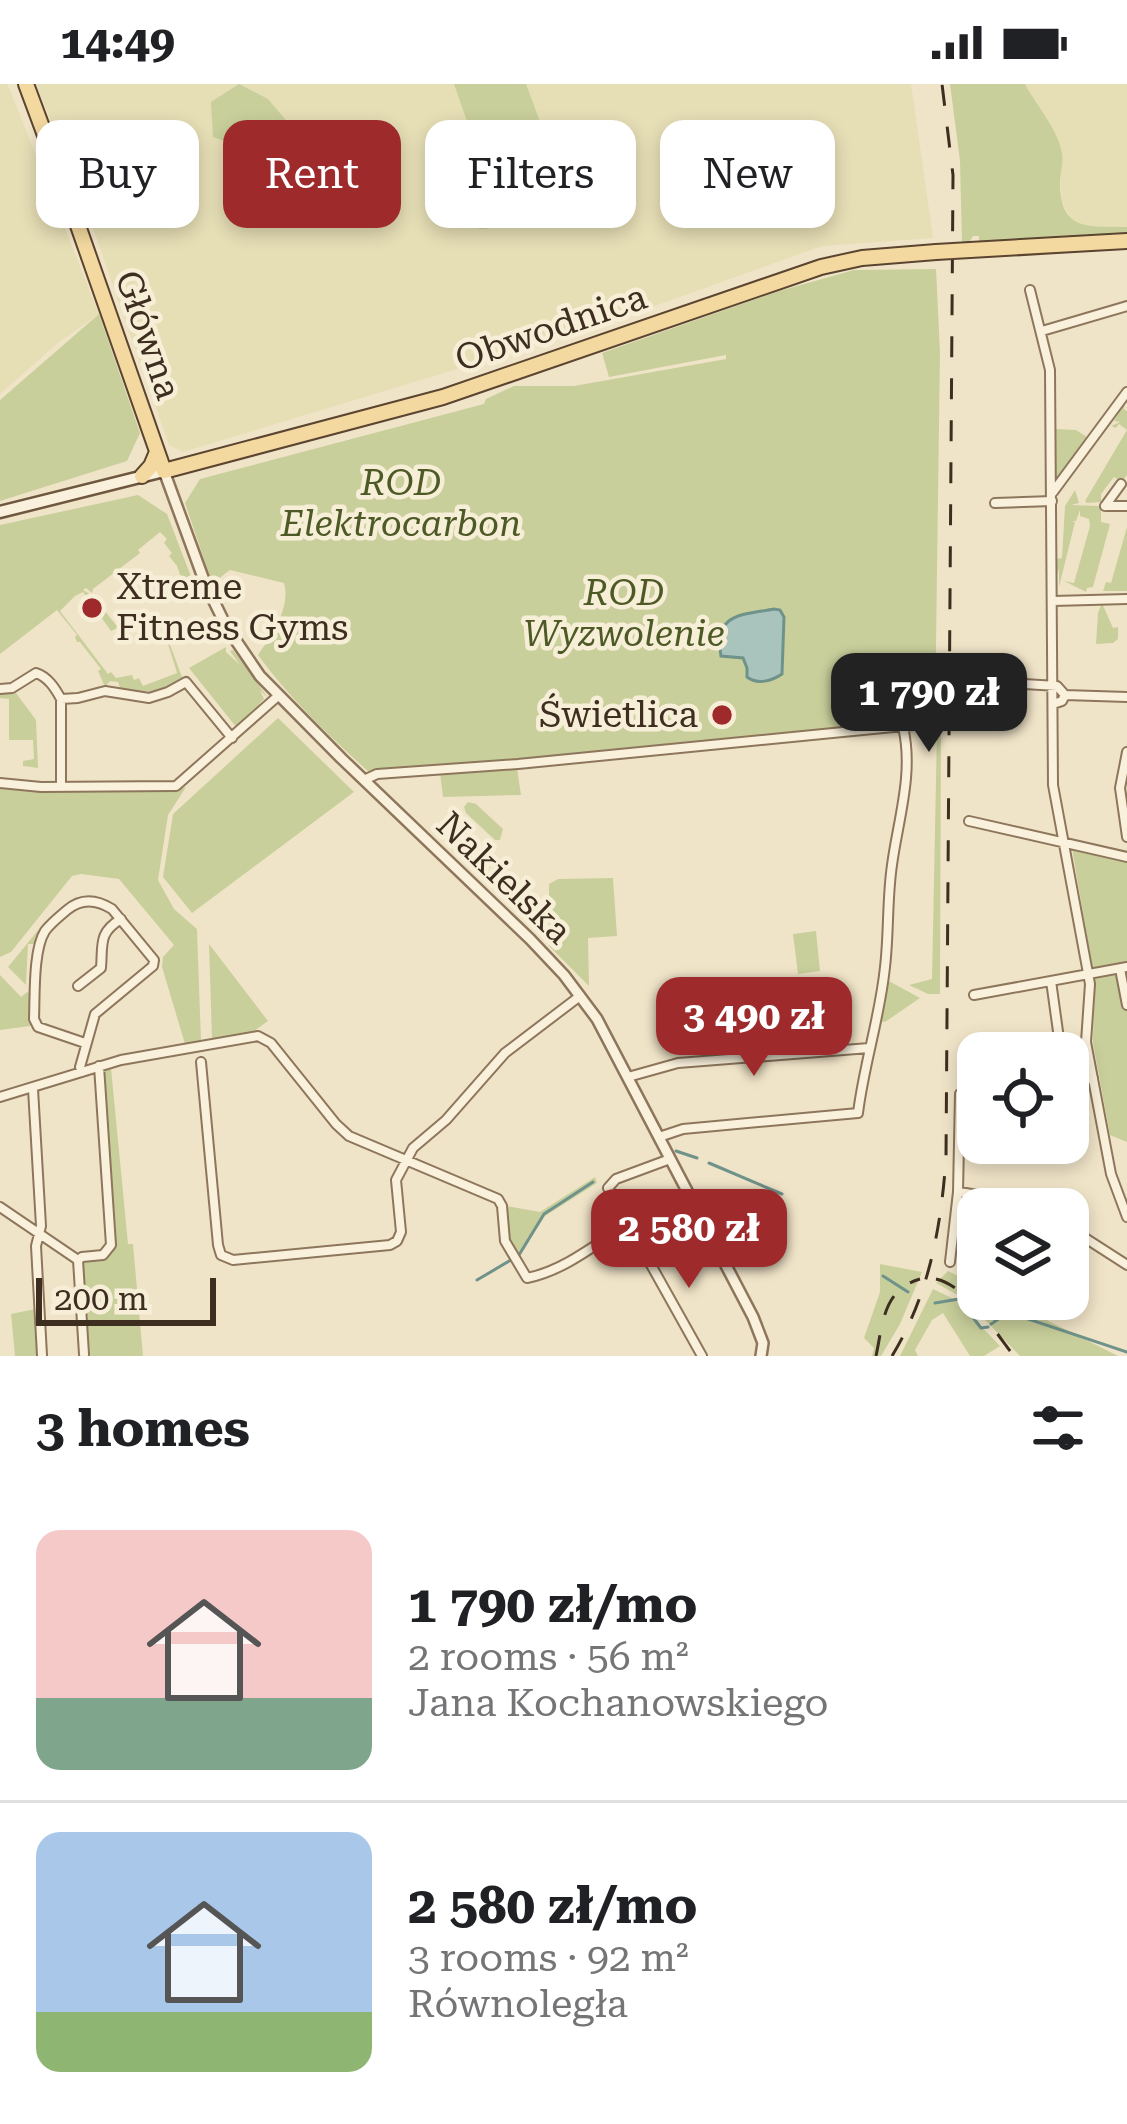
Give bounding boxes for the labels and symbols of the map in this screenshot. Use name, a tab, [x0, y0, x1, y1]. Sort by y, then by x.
street label: Główna	[106, 265, 190, 405]
street label: Obwodnica	[450, 275, 653, 380]
park label: ROD Elektrocarbon	[280, 462, 521, 545]
place label: Xtreme Fitness Gyms	[116, 566, 348, 649]
park label: ROD Wyzwolenie	[523, 572, 725, 655]
marker: Xtreme Fitness Gyms	[79, 595, 105, 621]
pin: 1 790 zł	[805, 653, 1053, 755]
place label: Świetlica	[539, 693, 698, 736]
marker: Świetlica	[709, 702, 735, 728]
street label: Nakielska	[428, 804, 580, 953]
pin: 3 490 zł	[630, 977, 878, 1079]
pin: 2 580 zł	[565, 1189, 813, 1291]
scale bar	[36, 1272, 216, 1325]

